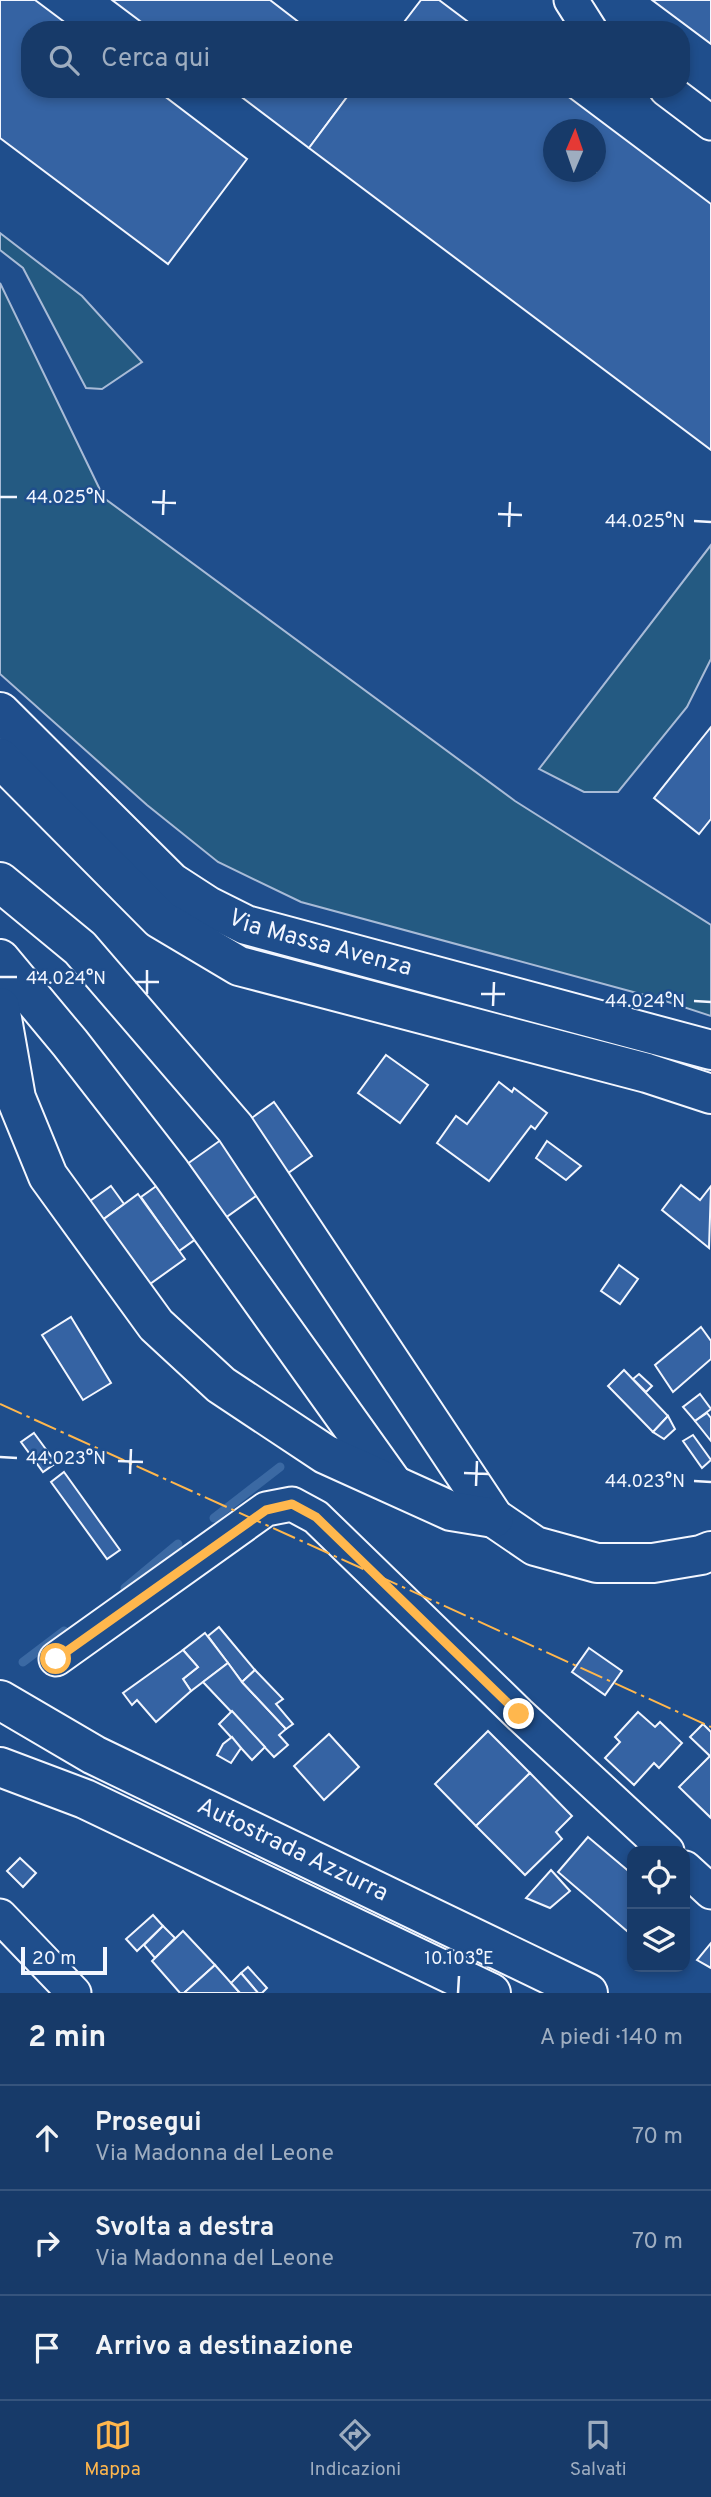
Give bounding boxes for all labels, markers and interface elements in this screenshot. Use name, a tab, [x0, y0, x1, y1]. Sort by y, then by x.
search box	[21, 21, 690, 98]
icon: search	[45, 41, 83, 79]
text: Cerca qui	[101, 43, 210, 76]
north arrow	[543, 119, 606, 182]
text: 44.025°N	[26, 487, 106, 510]
text: 44.025°N	[605, 511, 685, 534]
street label: Via Massa Avenza	[223, 903, 415, 984]
text: 44.024°N	[26, 968, 106, 991]
text: 44.024°N	[605, 991, 685, 1014]
text: 44.023°N	[26, 1448, 106, 1471]
text: 44.023°N	[605, 1471, 685, 1494]
route start	[40, 1643, 71, 1674]
route end	[503, 1698, 534, 1729]
street label: Autostrada Azzurra	[192, 1792, 393, 1909]
map controls	[627, 1846, 690, 1972]
button: locate	[627, 1846, 690, 1909]
button: layers	[627, 1909, 690, 1972]
scale bar	[21, 1944, 107, 1976]
text: 20 m	[32, 1947, 76, 1971]
text: 10.103°E	[424, 1948, 494, 1971]
text: 2 min	[28, 2020, 106, 2057]
text: A piedi · 140 m	[540, 2024, 683, 2053]
text: Prosegui	[95, 2107, 202, 2140]
icon: ahead	[28, 2119, 66, 2157]
text: 70 m	[632, 2123, 683, 2152]
text: Via Madonna del Leone	[95, 2140, 334, 2169]
text: Svolta a destra	[95, 2212, 274, 2245]
icon: right	[28, 2224, 66, 2262]
text: 70 m	[632, 2228, 683, 2257]
text: Via Madonna del Leone	[95, 2245, 334, 2274]
icon: arrive	[28, 2329, 66, 2367]
text: Arrivo a destinazione	[95, 2331, 353, 2364]
tab: Mappa	[84, 2416, 141, 2482]
tab: Indicazioni	[309, 2416, 401, 2482]
tab: Salvati	[570, 2416, 627, 2482]

